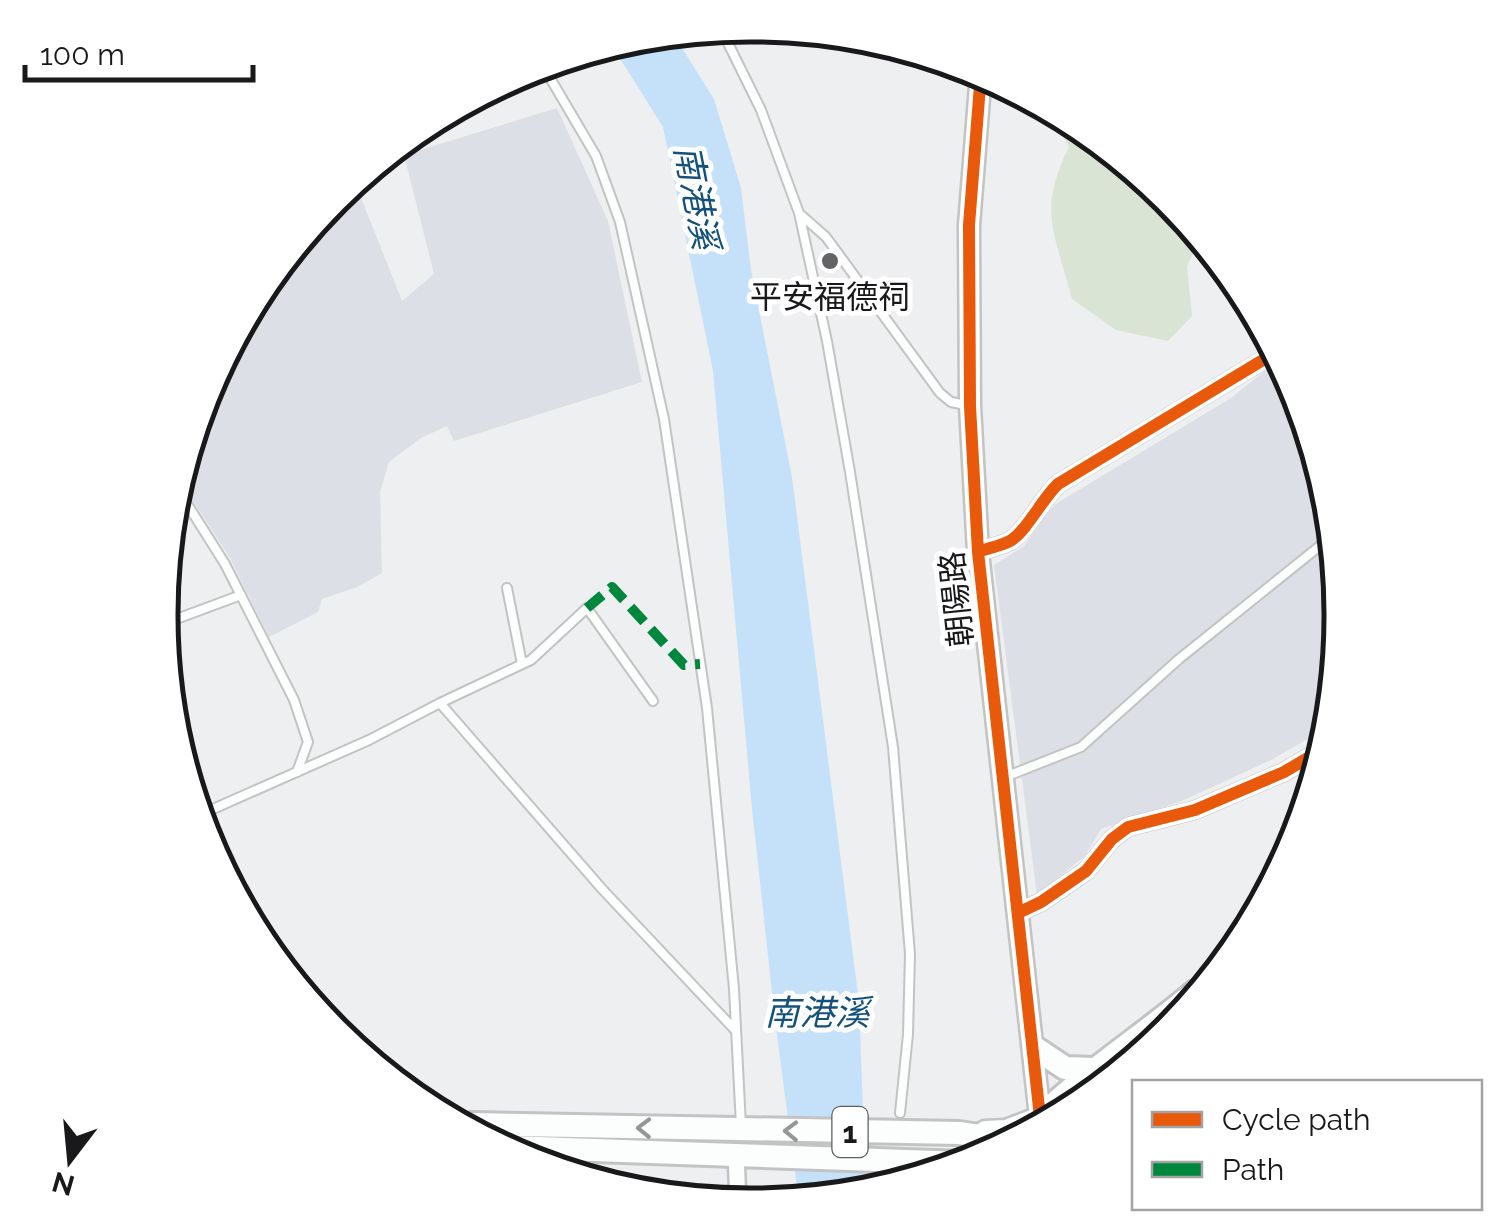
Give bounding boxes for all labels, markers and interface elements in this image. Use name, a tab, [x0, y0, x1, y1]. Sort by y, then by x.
scale bar	[25, 20, 252, 82]
text: 100 m	[40, 37, 125, 72]
water label: 南港溪	[667, 142, 728, 257]
marker: 平安福德祠	[819, 250, 841, 272]
place label: 平安福德祠	[750, 278, 910, 315]
street label: 朝陽路	[933, 549, 979, 649]
water label: 南港溪	[764, 992, 874, 1033]
legend	[1132, 1080, 1482, 1210]
text: Cycle path	[1222, 1102, 1370, 1137]
road number: 1	[832, 1107, 868, 1157]
north arrow	[20, 1110, 120, 1210]
one-way arrow	[635, 1118, 651, 1139]
one-way arrow	[783, 1120, 798, 1142]
text: Path	[1222, 1152, 1284, 1187]
text: N	[48, 1165, 78, 1202]

